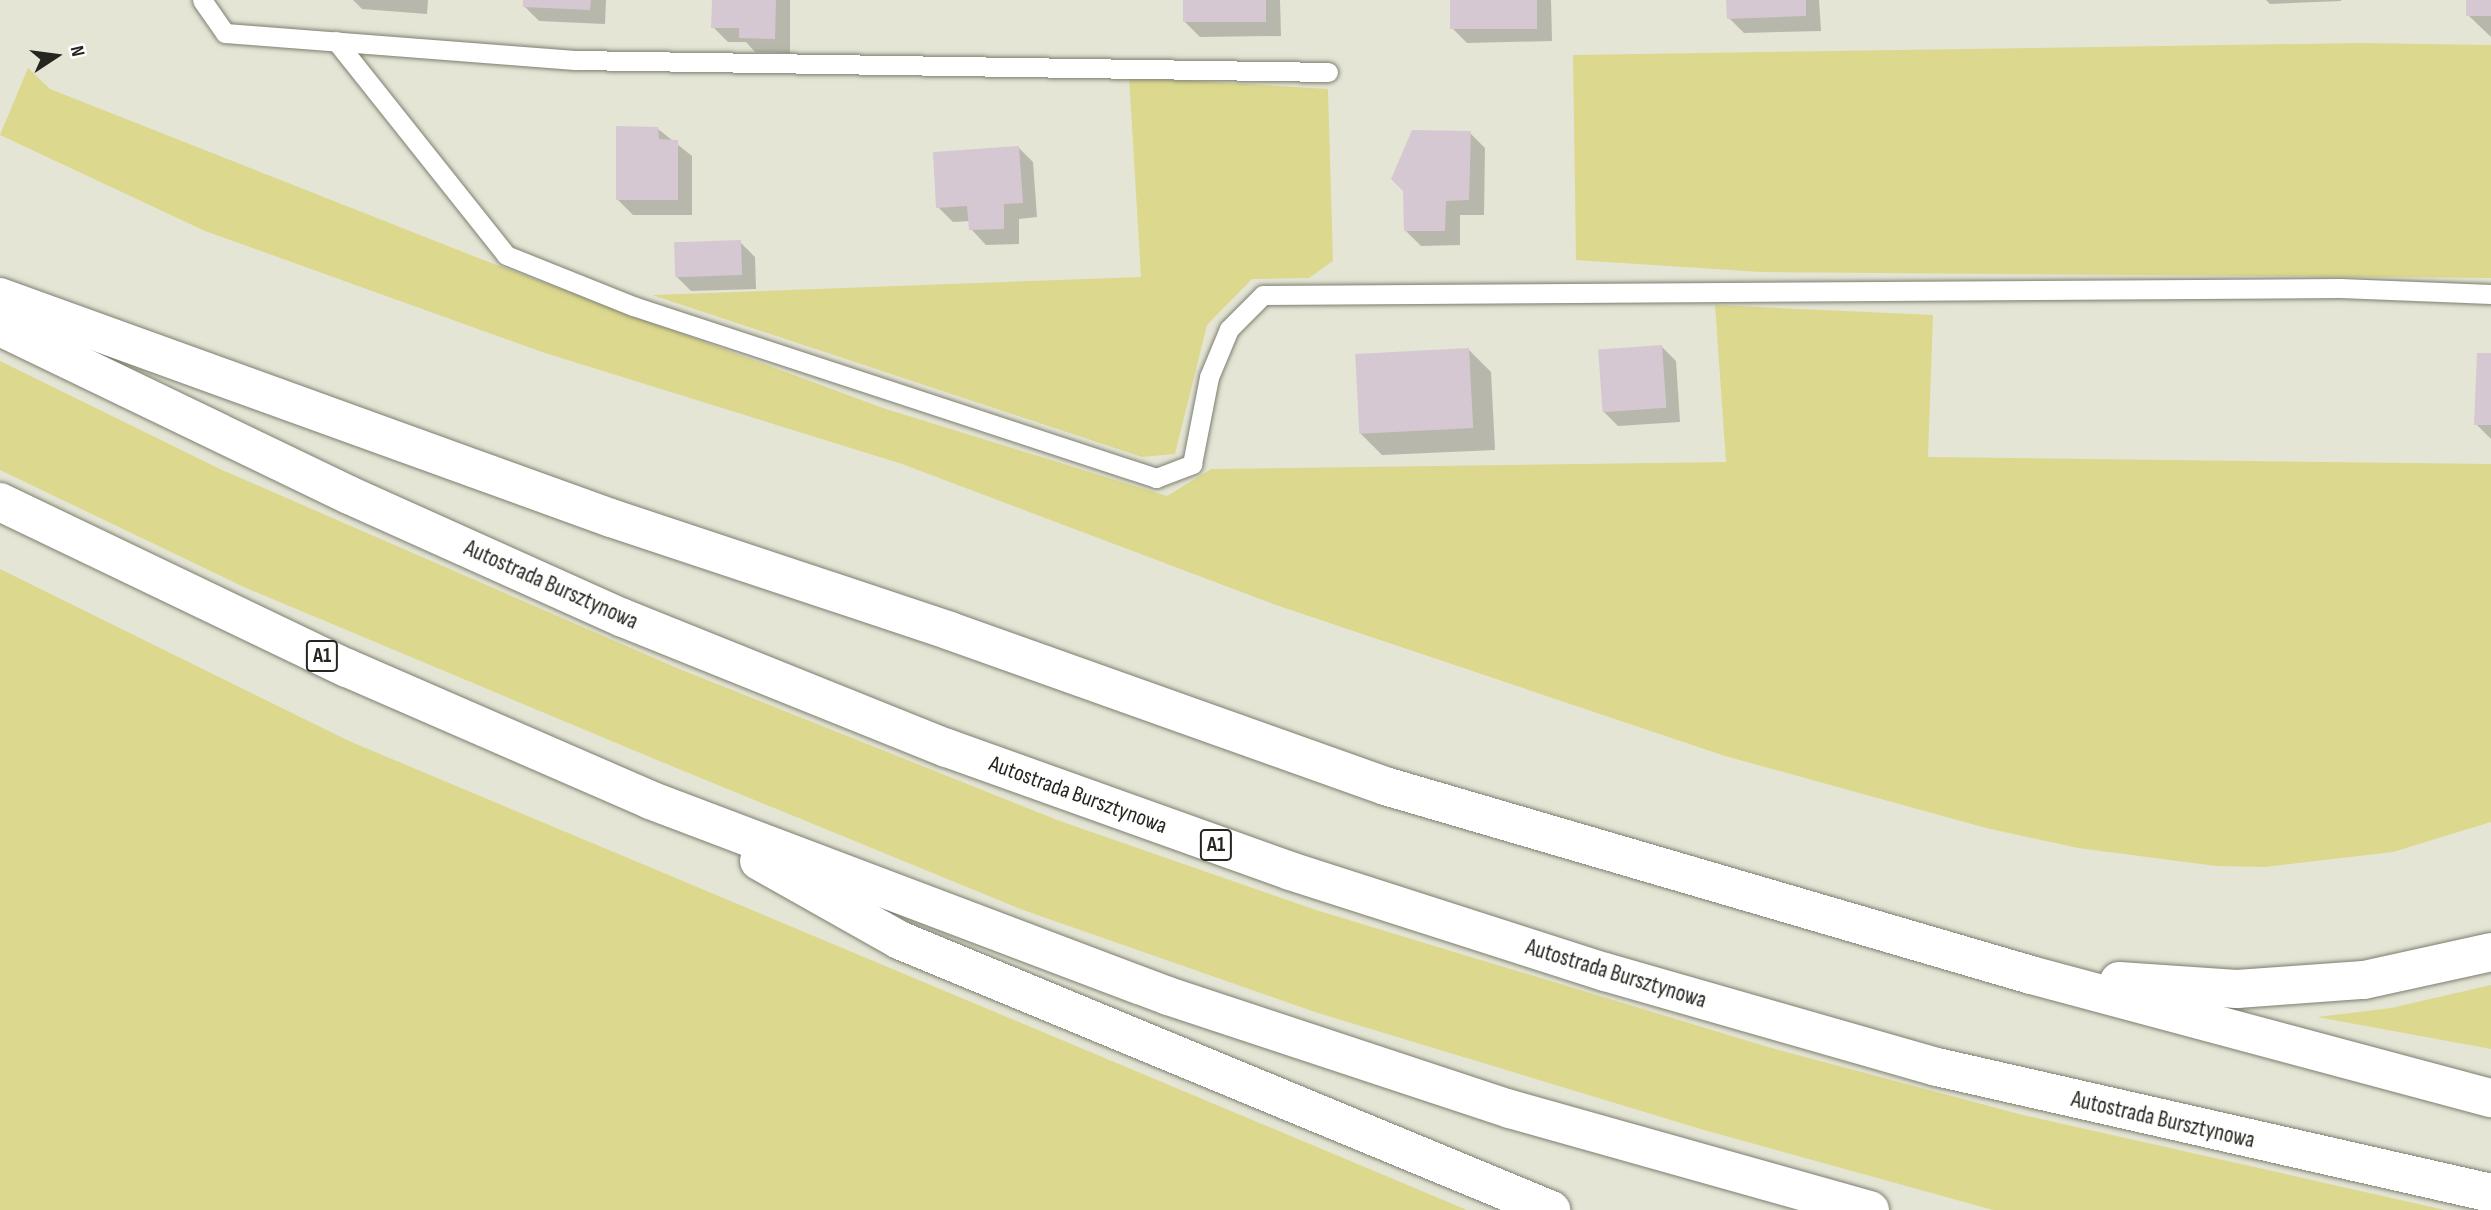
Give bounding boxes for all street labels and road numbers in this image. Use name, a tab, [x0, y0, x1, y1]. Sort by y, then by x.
street label: Autostrada Bursztynowa	[460, 534, 642, 636]
road number: A1	[304, 638, 340, 674]
street label: Autostrada Bursztynowa	[985, 750, 1171, 840]
road number: A1	[1198, 828, 1234, 862]
street label: Autostrada Bursztynowa	[1522, 933, 1710, 1015]
street label: Autostrada Bursztynowa	[2069, 1085, 2257, 1155]

